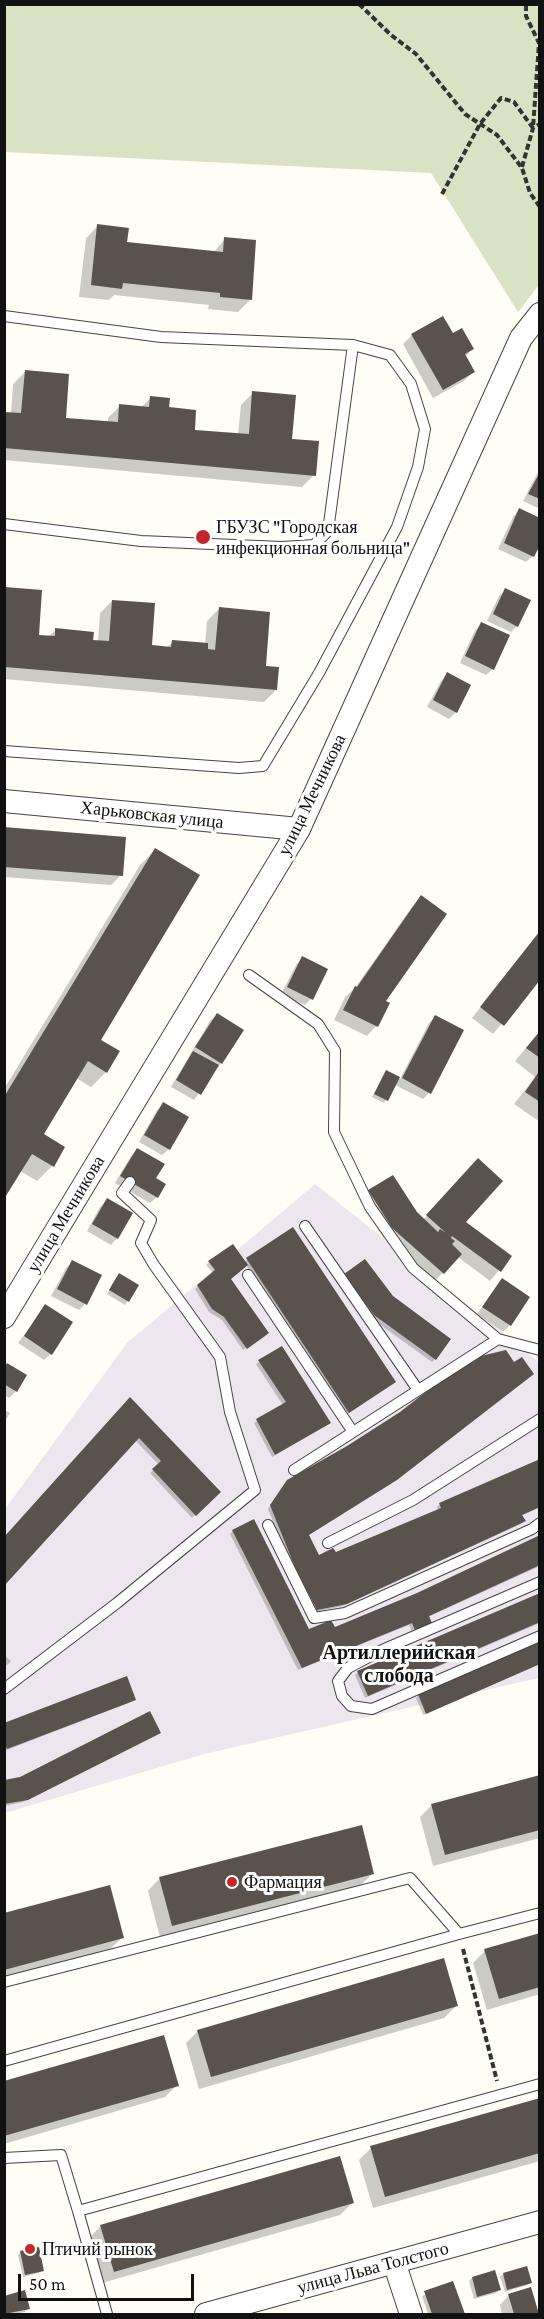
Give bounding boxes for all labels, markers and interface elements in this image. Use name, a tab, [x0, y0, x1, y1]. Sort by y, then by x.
place label: ГБУЗС "Городская инфекционная больница"	[216, 516, 410, 558]
marker: ГБУЗС "Городская инфекционная больница"	[194, 528, 212, 546]
street label: улица Мечникова	[273, 731, 351, 859]
street label: Харьковская улица	[79, 797, 225, 833]
street label: улица Мечникова	[23, 1152, 109, 1276]
district label: Артиллерийская слобода	[322, 1641, 476, 1688]
place label: Фармация	[244, 1871, 322, 1893]
marker: Фармация	[225, 1875, 239, 1889]
street label: улица Льва Толстого	[295, 2237, 451, 2299]
place label: Птичий рынок	[42, 2238, 153, 2260]
marker: Птичий рынок	[23, 2242, 37, 2256]
scale bar	[21, 2262, 196, 2300]
text: 50 m	[29, 2274, 66, 2294]

